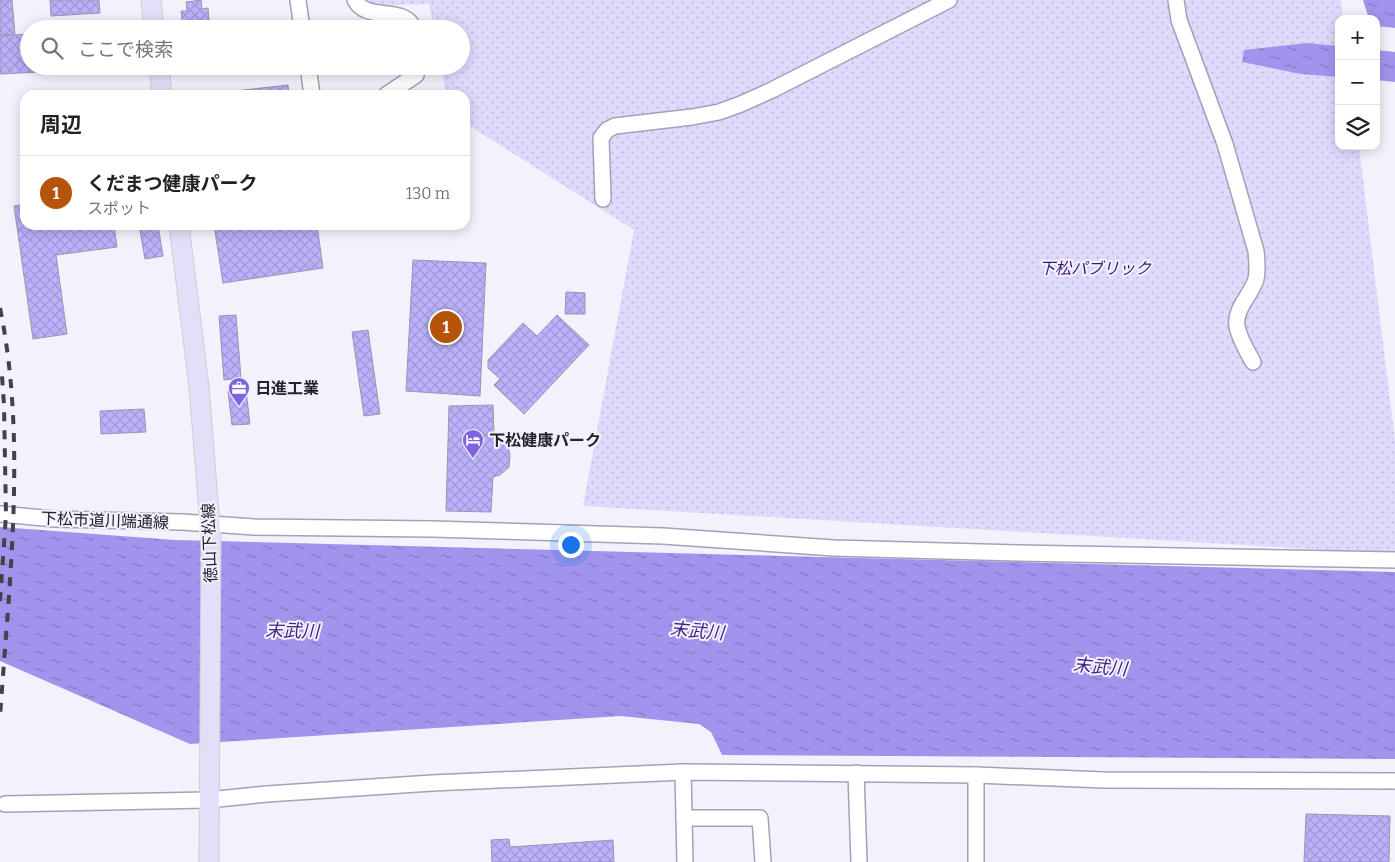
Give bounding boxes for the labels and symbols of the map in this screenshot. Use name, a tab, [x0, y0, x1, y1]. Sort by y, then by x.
park label: 下松パブリック	[1039, 259, 1152, 278]
pin: 1	[430, 308, 462, 346]
office icon: 日進工業	[227, 376, 251, 407]
place label: 日進工業	[255, 379, 319, 398]
hotel icon: 下松健康パーク	[461, 428, 485, 459]
place label: 下松健康パーク	[489, 431, 601, 450]
street label: 徳山下松線	[199, 503, 220, 583]
street label: 下松市道川端通線	[41, 509, 169, 532]
your location	[558, 532, 584, 558]
water label: 末武川	[669, 618, 727, 644]
water label: 末武川	[265, 620, 321, 643]
water label: 末武川	[1072, 654, 1130, 680]

